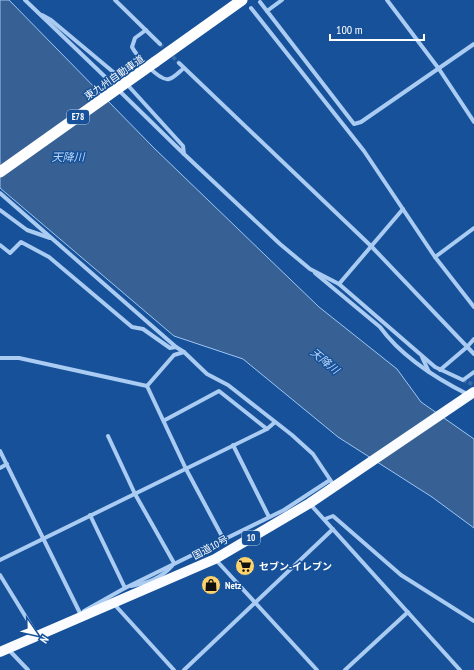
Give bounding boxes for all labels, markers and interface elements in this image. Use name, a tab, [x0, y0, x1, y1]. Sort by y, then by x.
scale bar	[330, 16, 424, 42]
text: 100 m	[336, 22, 363, 37]
street label: 東九州自動車道	[82, 52, 147, 103]
road number: E78	[67, 110, 89, 124]
water label: 天降川	[52, 150, 85, 164]
water label: 天降川	[308, 345, 343, 378]
road number: 10	[242, 531, 260, 545]
street label: 国道10号	[190, 533, 231, 562]
supermarket icon: セブン-イレブン	[234, 555, 256, 577]
place label: セブン-イレブン	[259, 560, 332, 573]
shop icon: Netz	[200, 574, 222, 596]
place label: Netz	[225, 579, 242, 592]
north arrow	[16, 614, 56, 654]
text: N	[37, 633, 52, 646]

